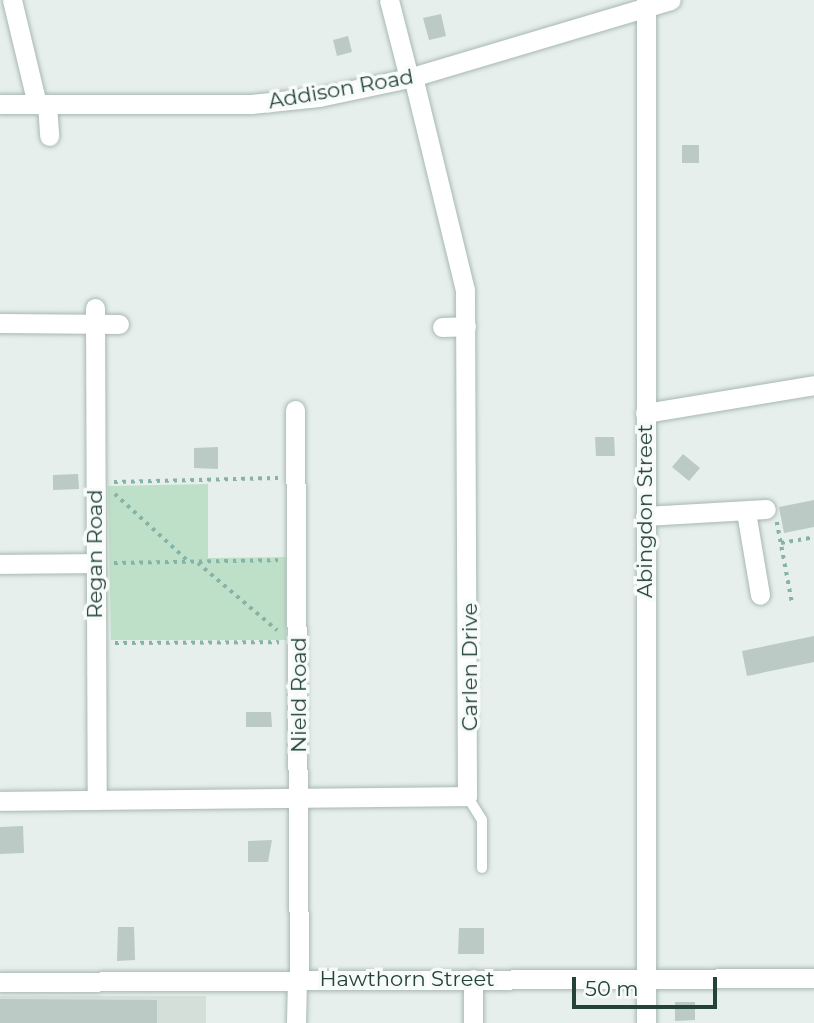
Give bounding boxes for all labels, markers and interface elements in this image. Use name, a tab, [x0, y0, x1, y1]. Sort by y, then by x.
street label: Addison Road	[266, 64, 416, 114]
street label: Abingdon Street	[632, 424, 658, 598]
street label: Regan Road	[82, 489, 108, 619]
street label: Carlen Drive	[457, 603, 483, 731]
street label: Nield Road	[286, 637, 312, 753]
scale bar	[576, 964, 721, 1008]
street label: Hawthorn Street	[319, 966, 495, 992]
text: 50 m	[585, 976, 639, 1001]

